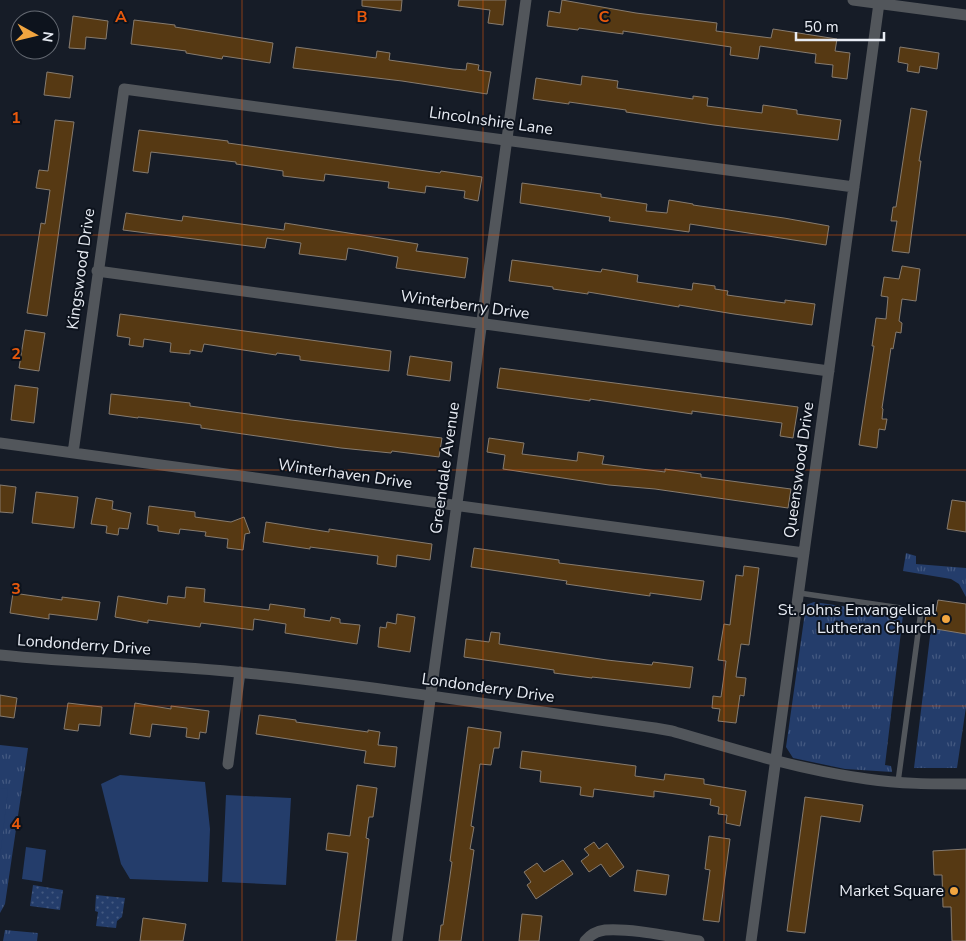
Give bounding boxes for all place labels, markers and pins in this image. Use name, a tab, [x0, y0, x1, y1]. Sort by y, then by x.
place label: St. Johns Envangelical Lutheran Church	[778, 599, 936, 639]
marker: St. Johns Envangelical Lutheran Church	[940, 613, 952, 625]
place label: Market Square	[839, 880, 944, 902]
marker: Market Square	[948, 885, 960, 897]

